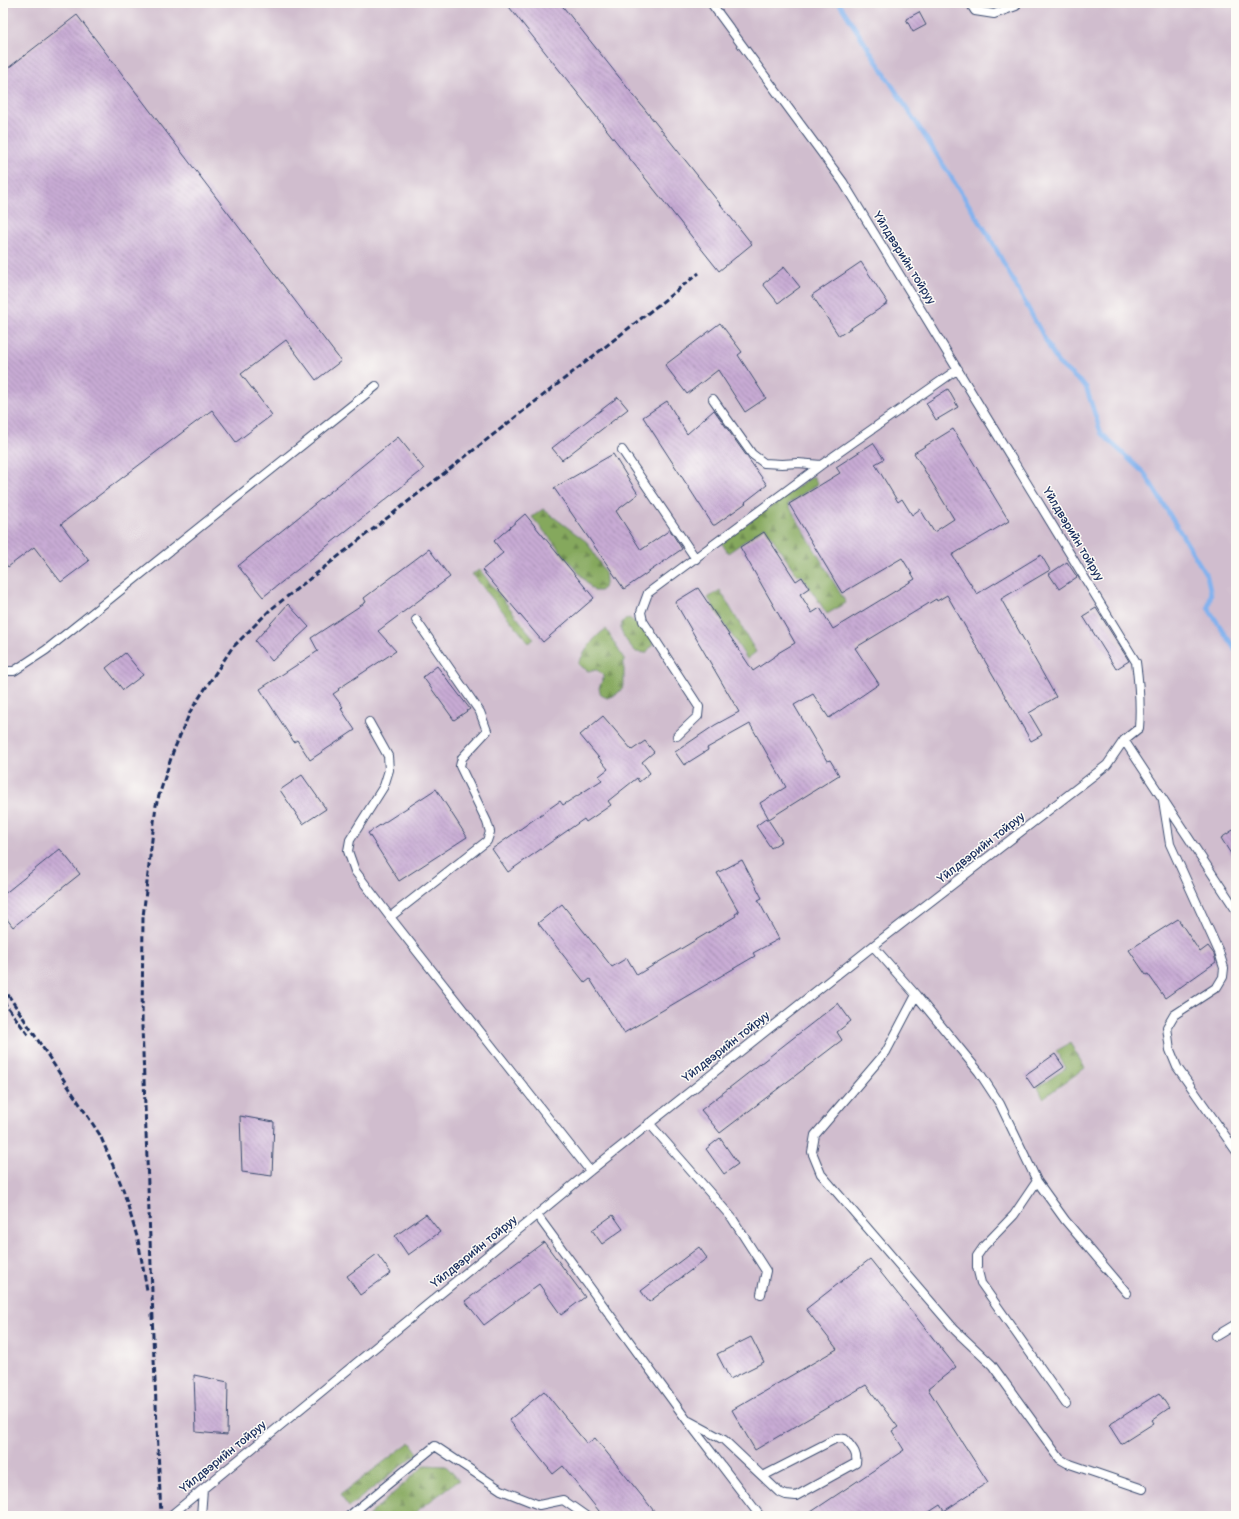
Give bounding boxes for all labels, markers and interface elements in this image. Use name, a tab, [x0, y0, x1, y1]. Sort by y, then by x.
street label: Үйлдвэрийн тойруу	[869, 209, 939, 308]
street label: Үйлдвэрийн тойруу	[1039, 484, 1107, 584]
street label: Үйлдвэрийн тойруу	[934, 809, 1028, 887]
street label: Үйлдвэрийн тойруу	[679, 1008, 773, 1086]
street label: Үйлдвэрийн тойруу	[428, 1212, 521, 1292]
street label: Үйлдвэрийн тойруу	[177, 1417, 270, 1497]

